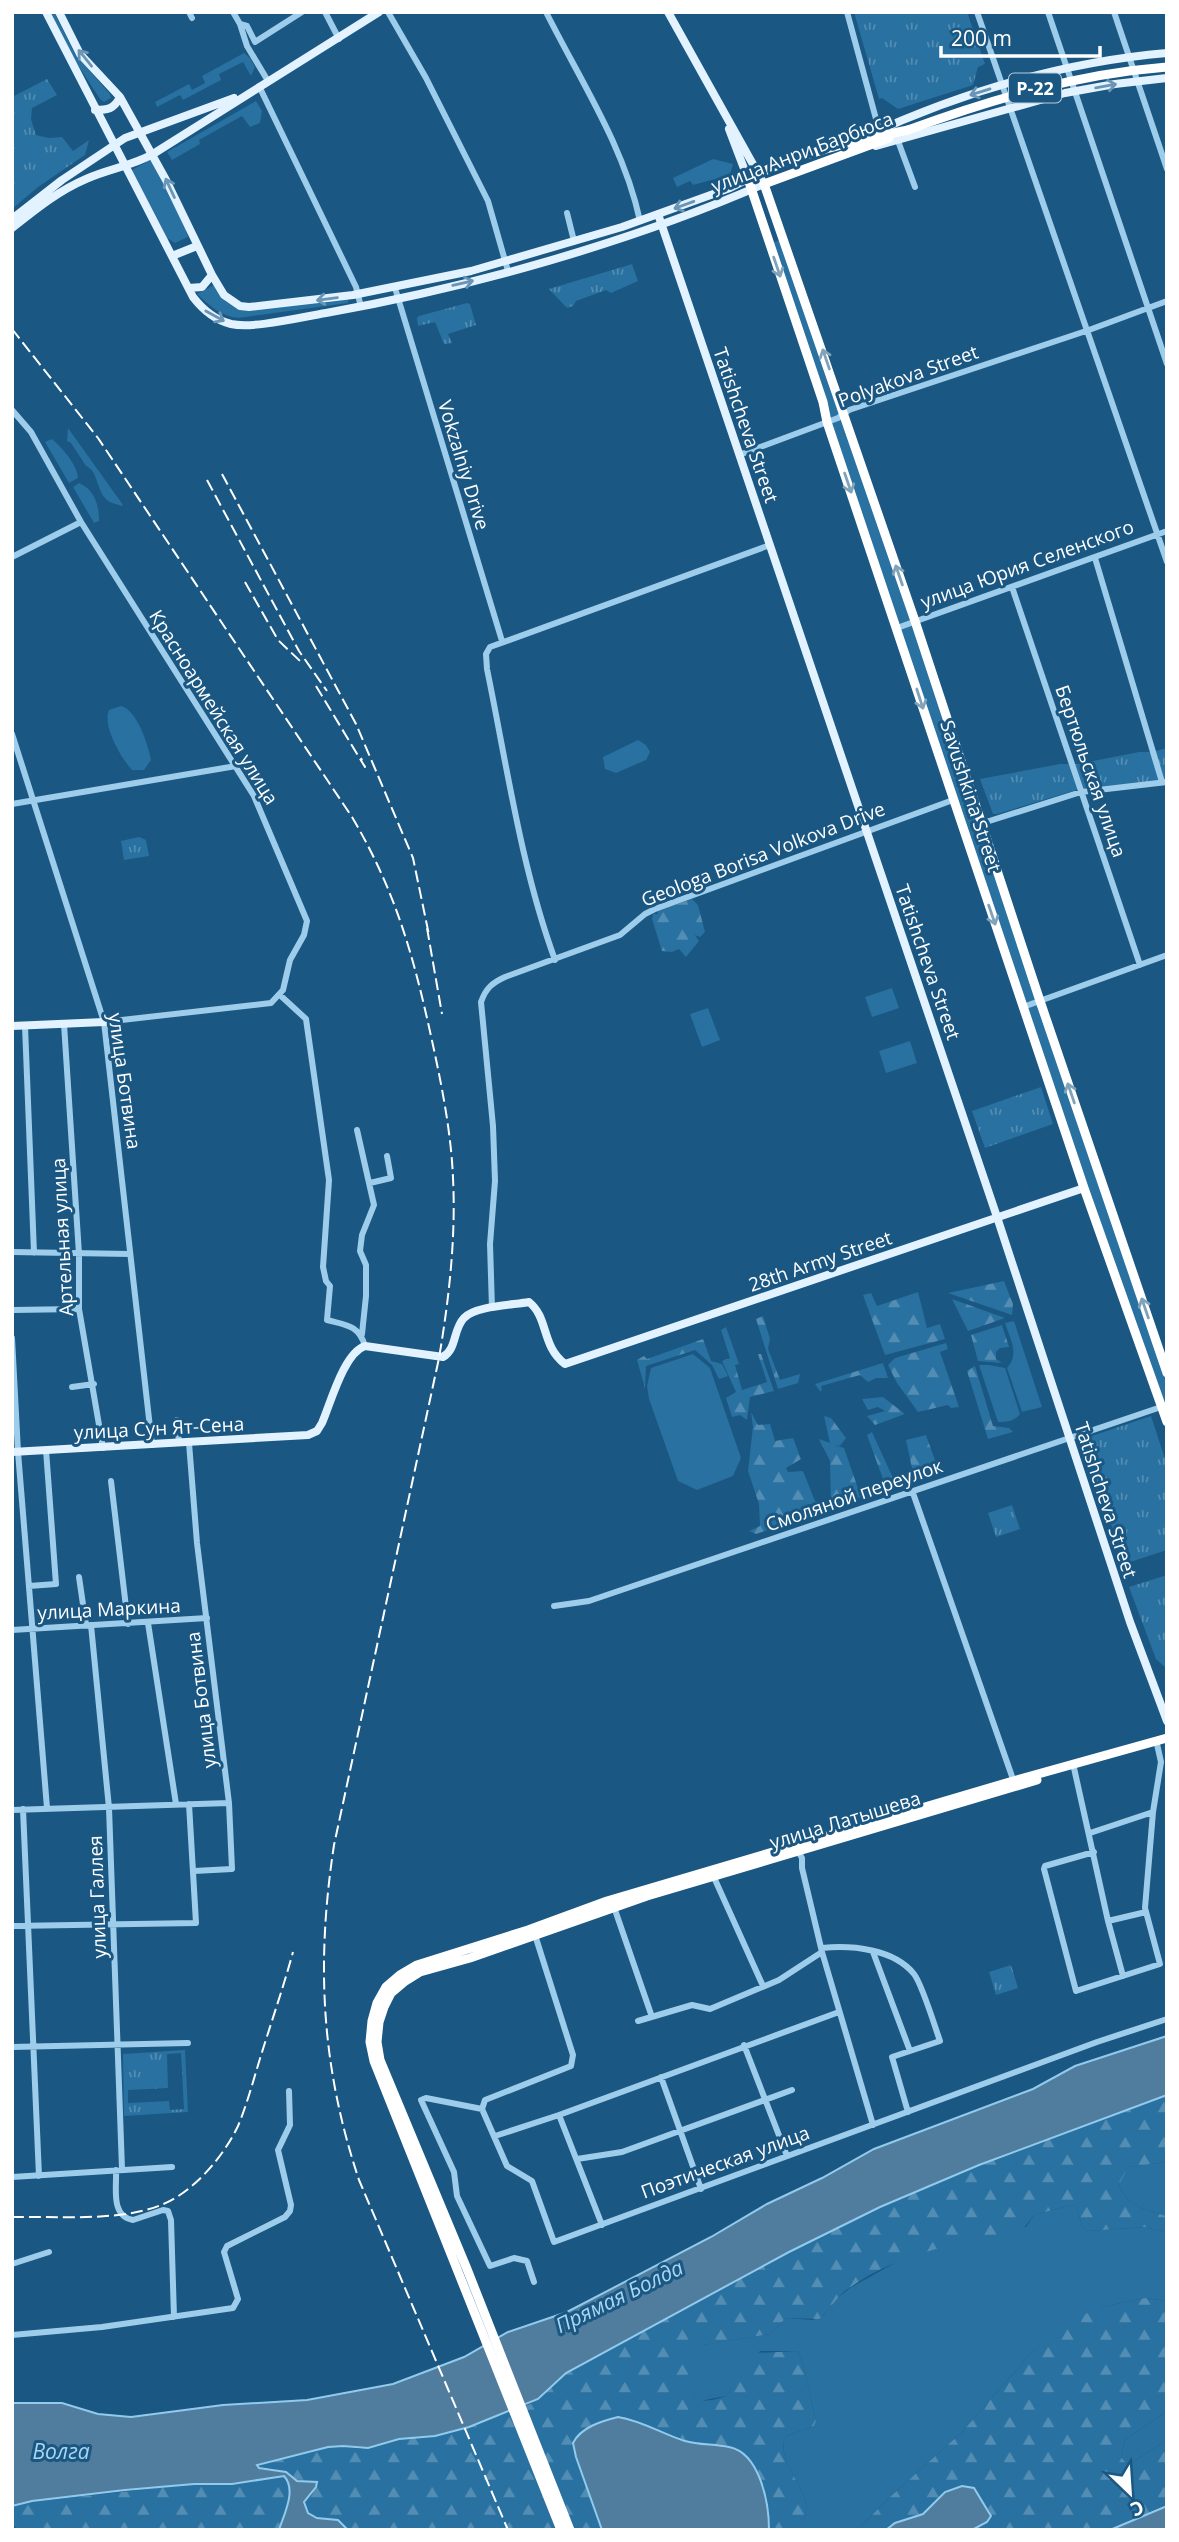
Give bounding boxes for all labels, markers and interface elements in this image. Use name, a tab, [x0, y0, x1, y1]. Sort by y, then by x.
scale bar	[941, 14, 1100, 58]
text: 200 m	[951, 24, 1012, 52]
one-way arrow	[77, 49, 93, 67]
road number: Р-22	[1009, 74, 1061, 102]
one-way arrow	[1094, 79, 1117, 92]
one-way arrow	[970, 86, 992, 99]
street label: улица Анри Барбюса	[707, 105, 897, 199]
one-way arrow	[163, 178, 176, 199]
one-way arrow	[674, 199, 696, 212]
one-way arrow	[772, 256, 784, 278]
one-way arrow	[451, 276, 474, 290]
one-way arrow	[316, 292, 339, 305]
one-way arrow	[205, 309, 225, 323]
street label: Polyakova Street	[834, 339, 982, 413]
street label: Tatishcheva Street	[707, 344, 785, 506]
one-way arrow	[819, 349, 831, 371]
street label: Vokzalniy Drive	[432, 397, 496, 533]
one-way arrow	[843, 472, 855, 494]
street label: улица Юрия Селенского	[917, 513, 1137, 615]
one-way arrow	[892, 564, 904, 586]
street label: Красноармейская улица	[143, 605, 285, 809]
street label: Бертюльская улица	[1049, 681, 1133, 861]
one-way arrow	[915, 687, 927, 709]
street label: Savushkina Street	[934, 717, 1008, 875]
street label: Geologa Borisa Volkova Drive	[637, 795, 889, 913]
street label: Tatishcheva Street	[889, 881, 967, 1043]
one-way arrow	[987, 903, 999, 925]
street label: улица Ботвина	[103, 1011, 147, 1151]
one-way arrow	[1064, 1082, 1076, 1104]
street label: Артельная улица	[45, 1157, 79, 1317]
street label: 28th Army Street	[745, 1224, 895, 1298]
one-way arrow	[1138, 1298, 1150, 1320]
street label: улица Сун Ят-Сена	[73, 1411, 245, 1445]
street label: Tatishcheva Street	[1068, 1419, 1144, 1582]
street label: Смоляной переулок	[762, 1452, 946, 1538]
street label: улица Маркина	[37, 1592, 181, 1626]
street label: улица Ботвина	[180, 1630, 222, 1770]
street label: улица Латышева	[766, 1785, 924, 1855]
street label: улица Галлея	[82, 1835, 112, 1959]
street label: Поэтическая улица	[637, 2119, 813, 2205]
water label: Прямая Болда	[550, 2253, 688, 2339]
water label: Волга	[32, 2437, 90, 2465]
north arrow	[1095, 2458, 1165, 2528]
text: С	[1126, 2494, 1148, 2523]

